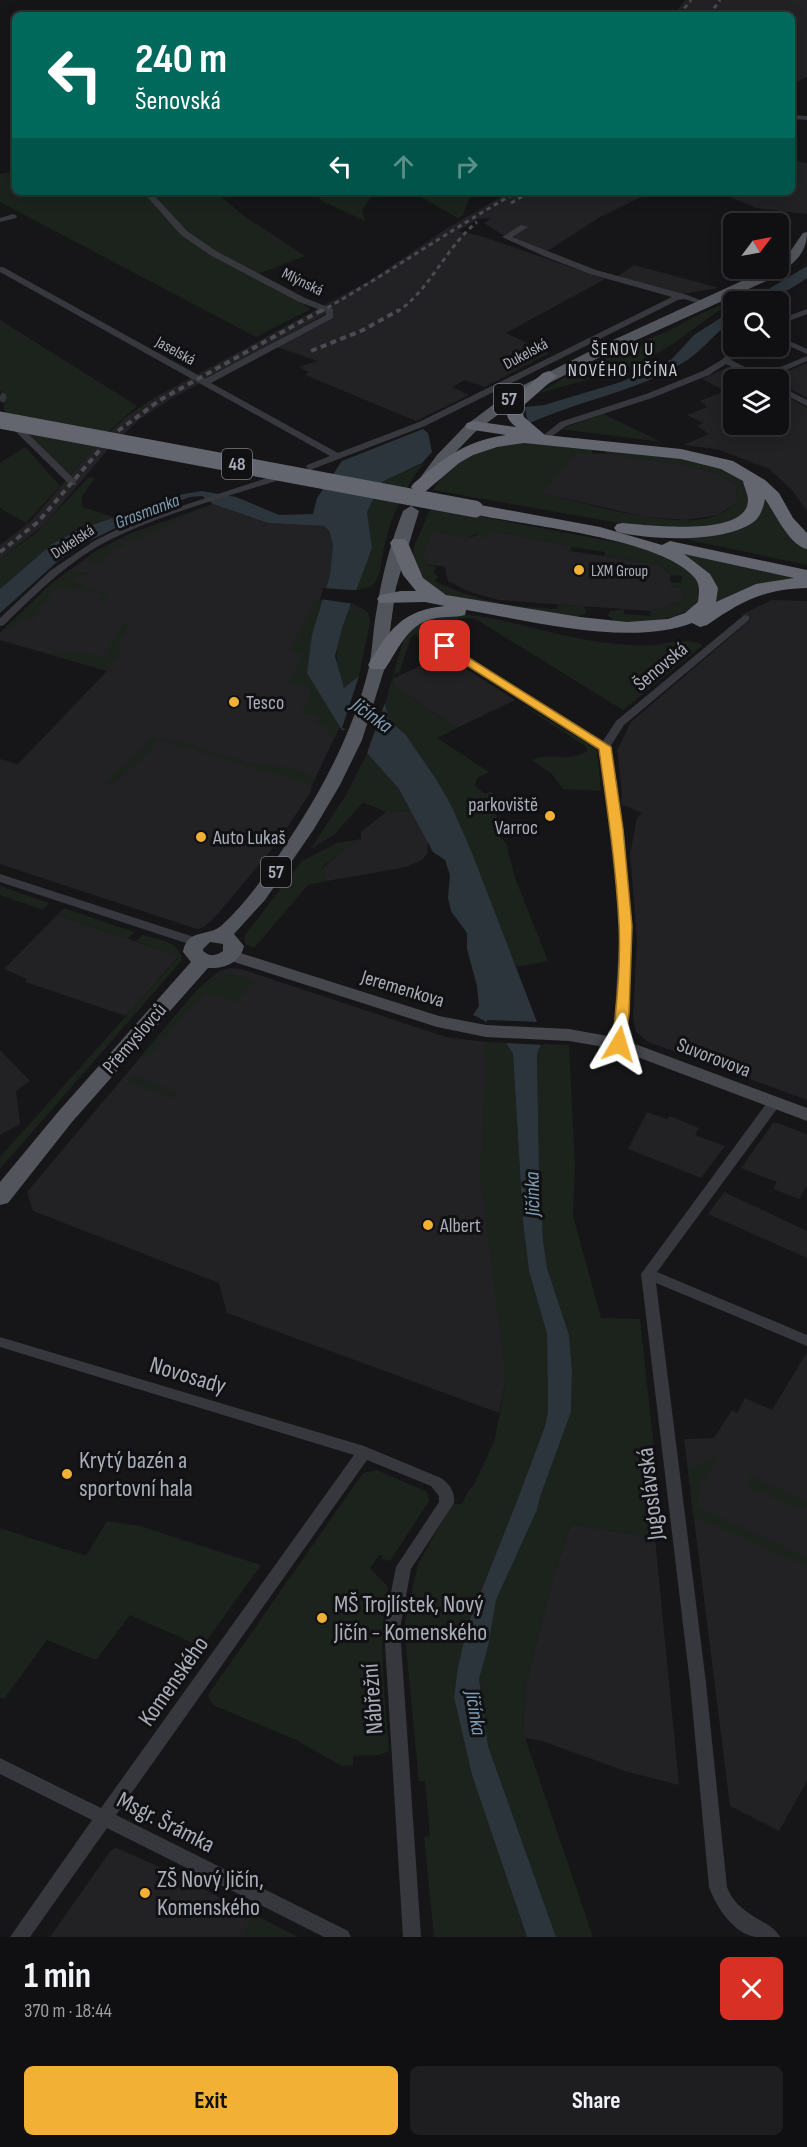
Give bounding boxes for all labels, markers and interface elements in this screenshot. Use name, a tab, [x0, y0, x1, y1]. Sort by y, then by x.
text: 240 m	[135, 34, 227, 85]
icon: left	[36, 36, 114, 114]
text: Šenovská	[135, 85, 221, 117]
icon: left	[324, 150, 357, 183]
icon: ahead	[387, 150, 420, 183]
icon: right	[450, 150, 483, 183]
north arrow	[723, 213, 789, 279]
map controls	[723, 213, 789, 435]
street label: Mlýnská	[279, 264, 326, 300]
button: search	[723, 291, 789, 357]
street label: Jaselská	[151, 332, 199, 370]
street label: Dukelská	[500, 335, 551, 374]
district label: ŠENOV U NOVÉHO JIČÍNA	[568, 339, 678, 381]
button: layers	[723, 369, 789, 435]
road number: 57	[494, 384, 524, 414]
road number: 48	[222, 449, 252, 479]
water label: Grasmanka	[112, 489, 183, 533]
street label: Dukelská	[48, 521, 98, 563]
place label: LXM Group	[591, 562, 648, 581]
marker: LXM Group	[572, 563, 586, 577]
pin	[419, 620, 470, 671]
icon: arrive	[428, 629, 461, 662]
street label: Šenovská	[629, 637, 693, 696]
place label: Tesco	[246, 691, 284, 715]
water label: Jičínka	[345, 691, 398, 739]
marker: Tesco	[227, 695, 241, 709]
place label: parkoviště Varroc	[468, 793, 538, 840]
marker: parkoviště Varroc	[543, 809, 557, 823]
place label: Auto Lukaš	[212, 826, 286, 850]
marker: Auto Lukaš	[194, 830, 208, 844]
road number: 57	[261, 857, 291, 887]
street label: Jeremenkova	[357, 965, 447, 1013]
street label: Přemyslovců	[98, 999, 172, 1079]
position arrow	[587, 1012, 651, 1076]
street label: Suvorovova	[673, 1033, 754, 1083]
water label: Jičínka	[520, 1171, 545, 1219]
place label: Albert	[439, 1214, 481, 1238]
marker: Albert	[421, 1218, 435, 1232]
street label: Novosady	[146, 1350, 229, 1401]
place label: Krytý bazén a sportovní hala	[79, 1446, 193, 1503]
street label: Jugoslávská	[630, 1446, 671, 1543]
marker: Krytý bazén a sportovní hala	[60, 1467, 74, 1481]
place label: MŠ Trojlístek, Nový Jičín - Komenského	[333, 1590, 487, 1647]
marker: MŠ Trojlístek, Nový Jičín - Komenského	[315, 1611, 329, 1625]
street label: Komenského	[132, 1631, 215, 1732]
street label: Nábřežní	[356, 1662, 389, 1735]
water label: Jičínka	[459, 1687, 491, 1738]
street label: Msgr. Šrámka	[112, 1785, 220, 1859]
place label: ZŠ Nový Jičín, Komenského	[157, 1865, 264, 1922]
marker: ZŠ Nový Jičín, Komenského	[138, 1886, 152, 1900]
text: 1 min	[24, 1955, 91, 1998]
button: close	[720, 1957, 783, 2020]
text: 370 m · 18:44	[24, 1999, 112, 2023]
button: Exit	[24, 2066, 398, 2135]
button: Share	[410, 2066, 783, 2135]

